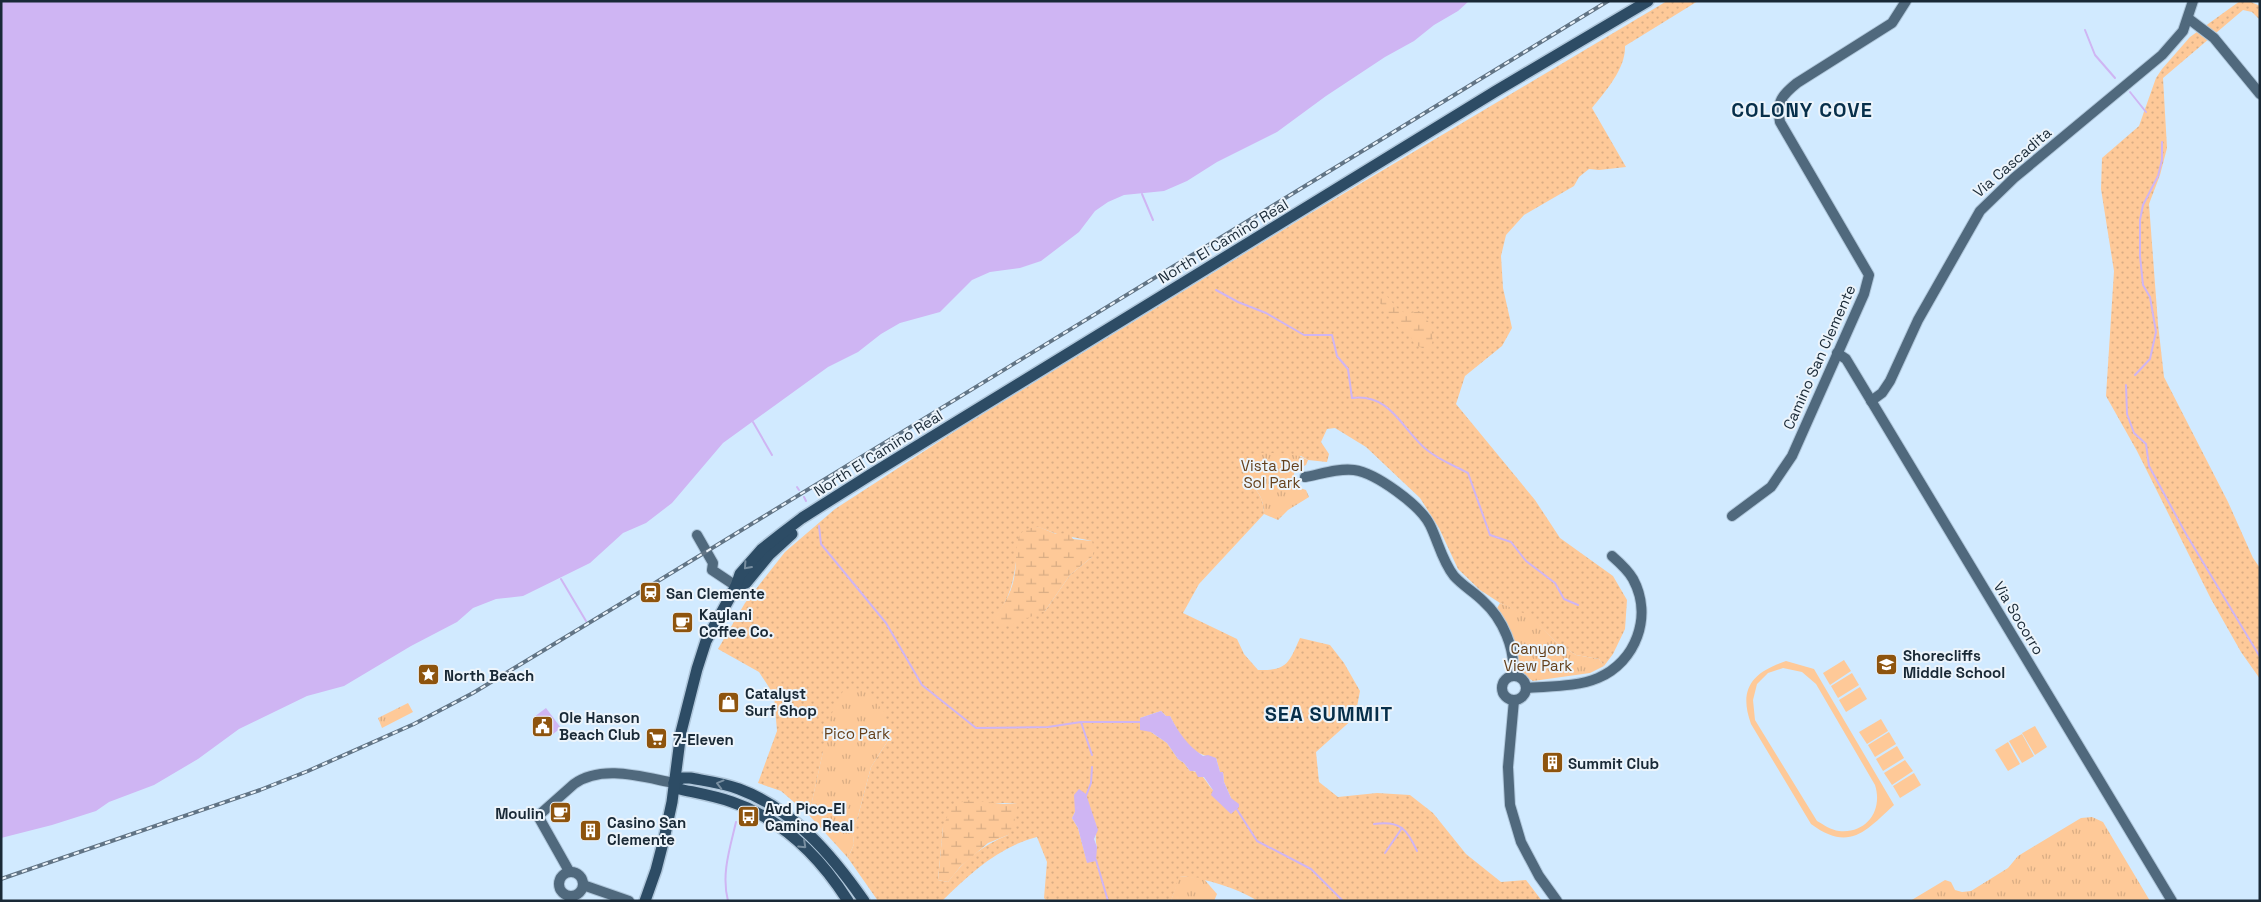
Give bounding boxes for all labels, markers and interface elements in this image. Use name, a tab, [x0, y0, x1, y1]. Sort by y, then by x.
district label: COLONY COVE	[1731, 97, 1873, 123]
street label: Via Cascadita	[1969, 123, 2055, 201]
street label: North El Camino Real	[1154, 195, 1292, 287]
street label: Camino San Clemente	[1778, 282, 1860, 432]
street label: North El Camino Real	[810, 406, 946, 500]
park label: Vista Del Sol Park	[1241, 456, 1303, 492]
one-way arrow	[744, 561, 753, 570]
street label: Via Socorro	[1990, 578, 2048, 658]
station icon: San Clemente	[638, 581, 662, 605]
place label: San Clemente	[666, 584, 765, 603]
place label: Kaylani Coffee Co.	[699, 605, 773, 641]
cafe icon: Kaylani Coffee Co.	[671, 611, 695, 635]
park label: Canyon View Park	[1504, 639, 1572, 675]
place label: Shorecliffs Middle School	[1903, 646, 2005, 682]
school or university icon: Shorecliffs Middle School	[1875, 652, 1899, 676]
place icon: North Beach	[416, 663, 440, 687]
place label: North Beach	[444, 666, 534, 685]
place label: Catalyst Surf Shop	[745, 684, 817, 720]
shop icon: Catalyst Surf Shop	[717, 690, 741, 714]
district label: SEA SUMMIT	[1265, 701, 1393, 727]
place label: Ole Hanson Beach Club	[559, 708, 640, 744]
public building icon: Ole Hanson Beach Club	[531, 714, 555, 738]
park label: Pico Park	[824, 724, 890, 743]
supermarket icon: 7-Eleven	[645, 727, 669, 751]
place label: 7-Eleven	[673, 730, 734, 749]
building icon: Summit Club	[1540, 751, 1564, 775]
place label: Summit Club	[1568, 754, 1659, 773]
one-way arrow	[716, 779, 725, 790]
place label: Avd Pico-El Camino Real	[765, 799, 853, 835]
cafe icon: Moulin	[548, 801, 572, 825]
place label: Moulin	[495, 804, 544, 823]
bus stop icon: Avd Pico-El Camino Real	[737, 805, 761, 829]
place label: Casino San Clemente	[607, 813, 686, 849]
building icon: Casino San Clemente	[579, 819, 603, 843]
one-way arrow	[797, 839, 806, 848]

